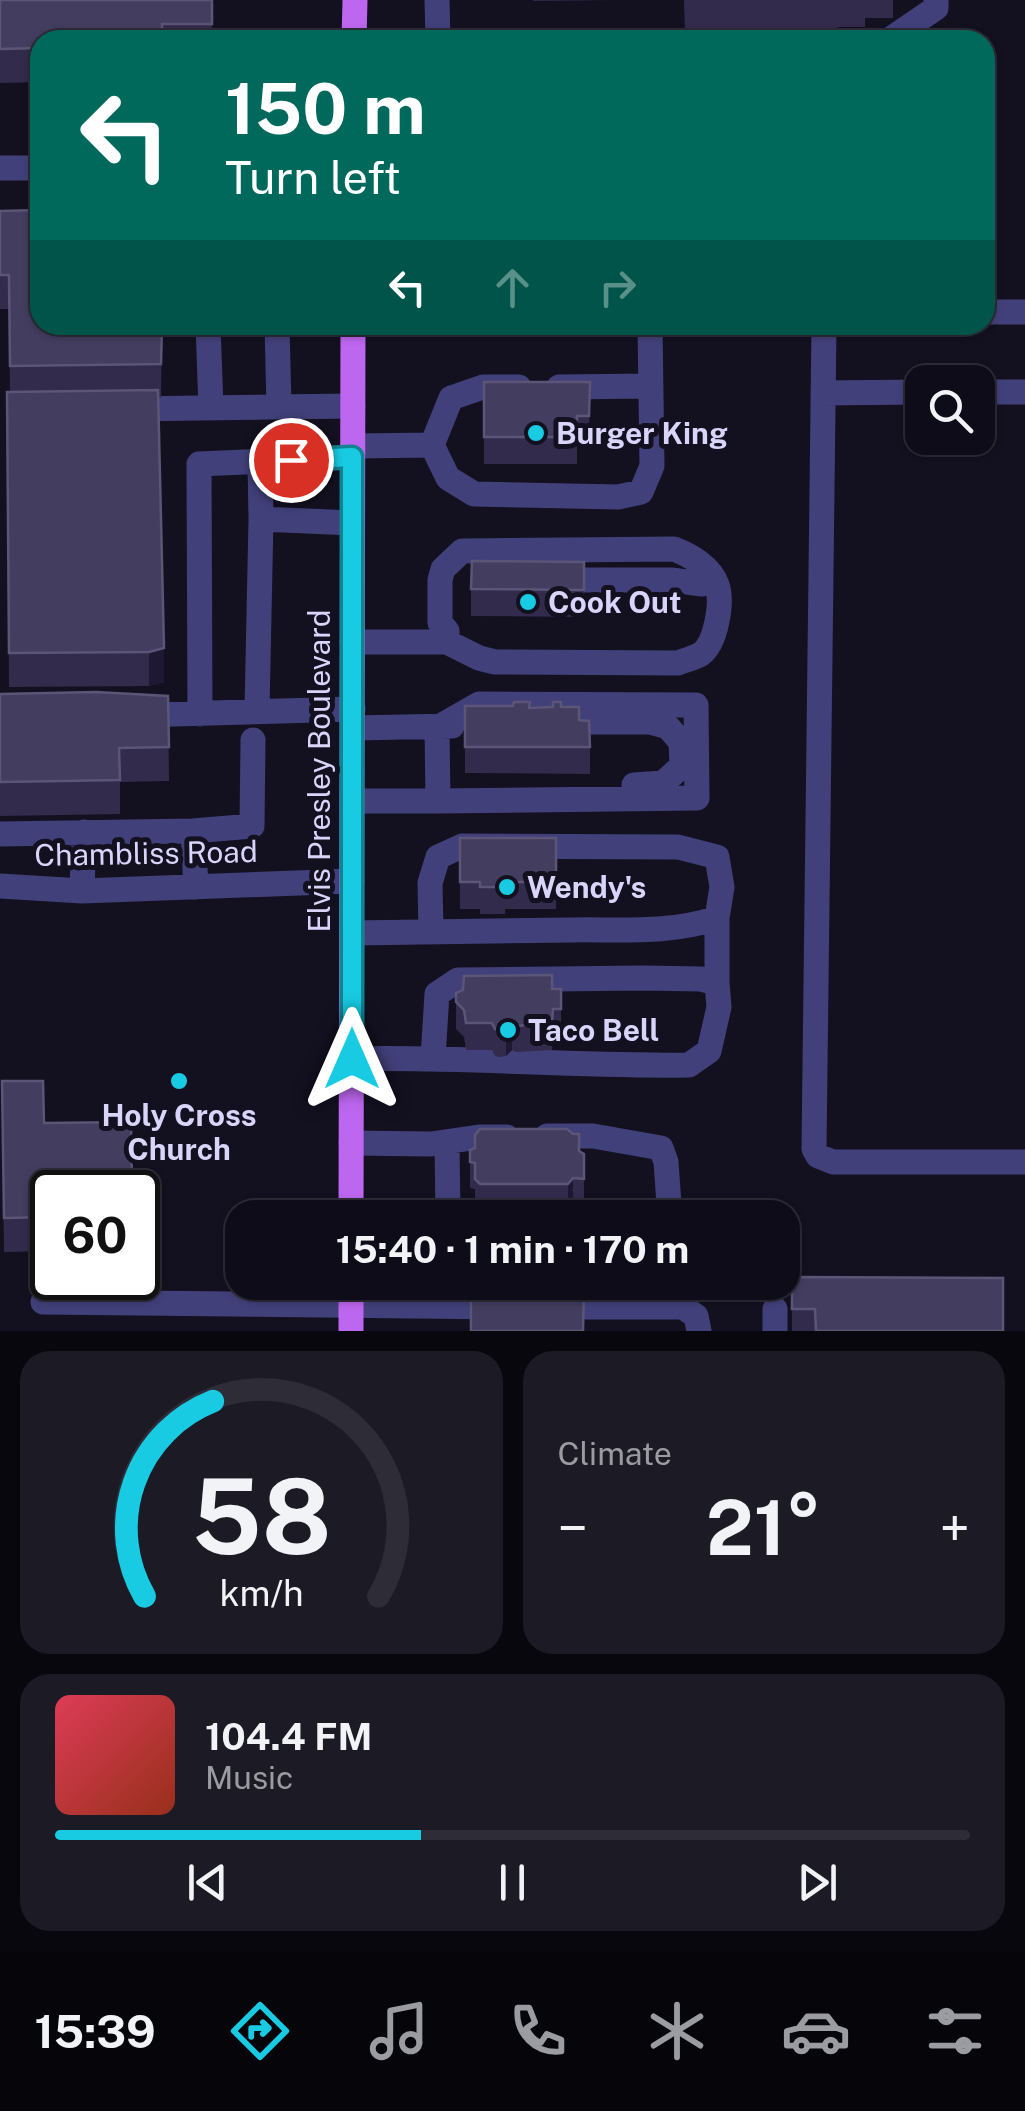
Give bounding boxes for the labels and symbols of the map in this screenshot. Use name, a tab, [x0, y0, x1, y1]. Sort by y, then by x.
place label: Burger King	[556, 415, 728, 451]
pin	[249, 418, 334, 503]
marker: Burger King	[525, 422, 547, 444]
place label: Cook Out	[548, 584, 681, 620]
marker: Cook Out	[517, 591, 539, 613]
street label: Elvis Presley Boulevard	[301, 609, 337, 933]
street label: Chambliss Road	[34, 833, 258, 873]
place label: Wendy's	[527, 869, 646, 905]
marker: Wendy's	[496, 876, 518, 898]
position arrow	[300, 1007, 404, 1111]
place label: Taco Bell	[528, 1012, 659, 1048]
marker: Taco Bell	[497, 1019, 519, 1041]
marker: Holy Cross Church	[168, 1070, 190, 1092]
place label: Holy Cross Church	[101, 1097, 257, 1167]
speed limit sign: 60	[30, 1170, 160, 1300]

